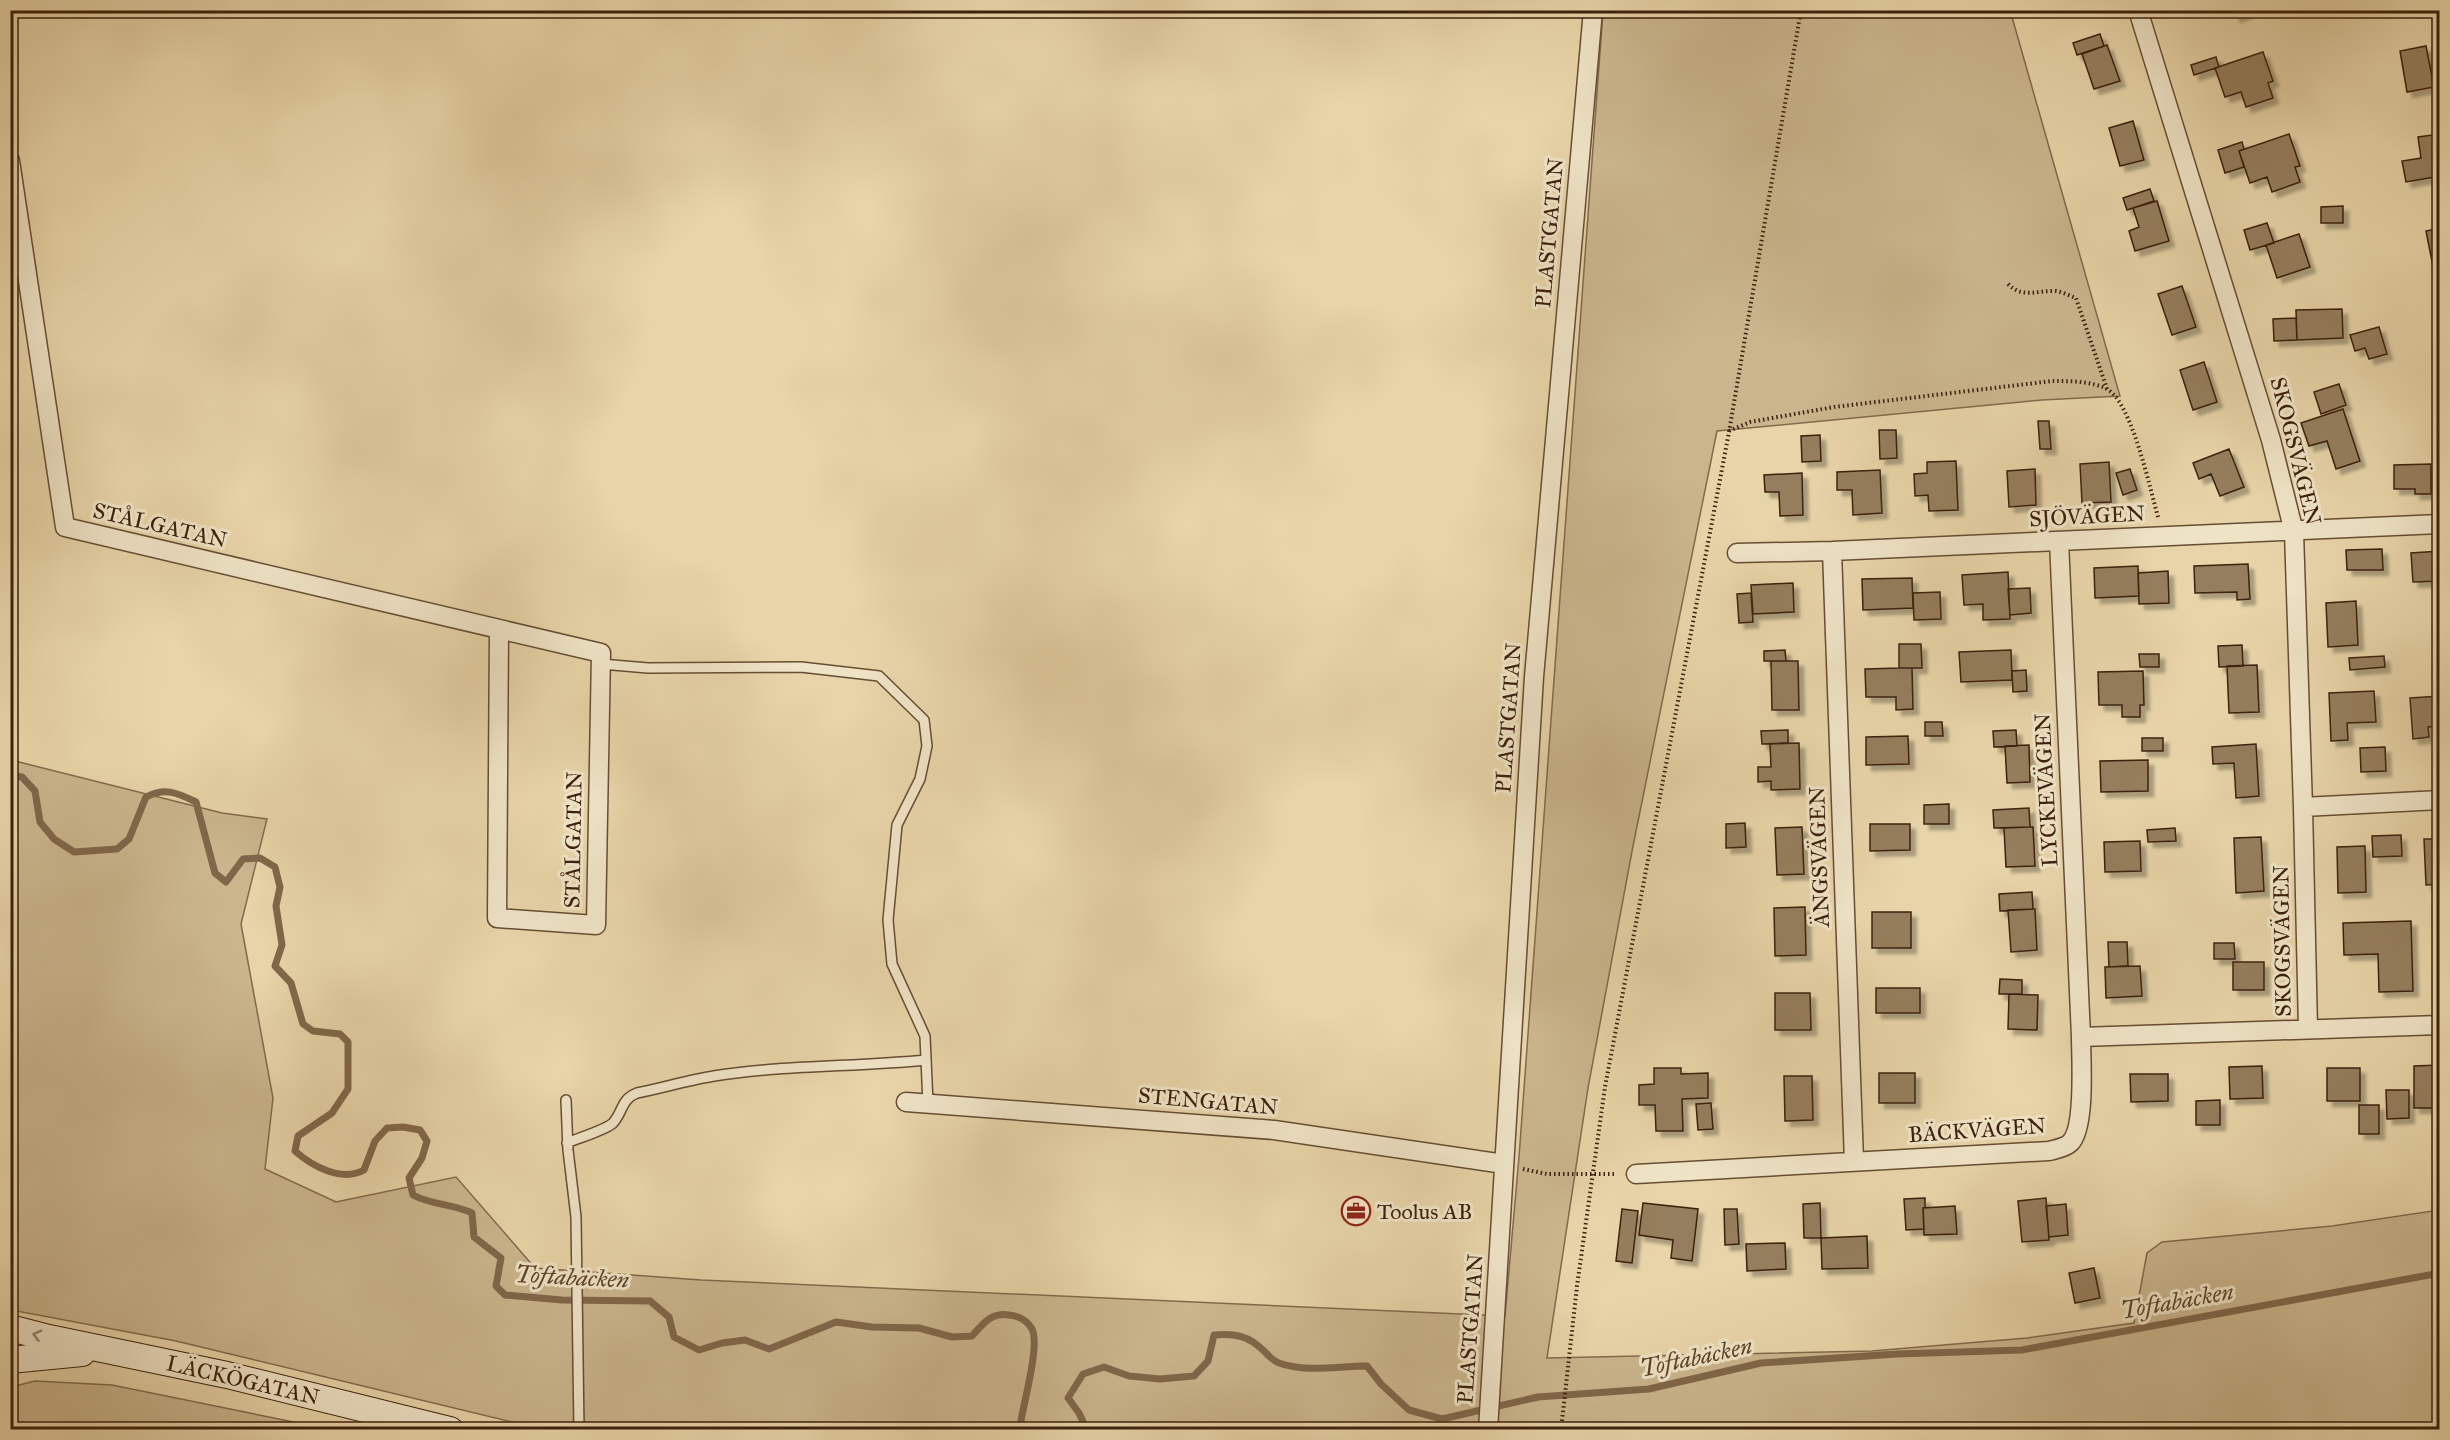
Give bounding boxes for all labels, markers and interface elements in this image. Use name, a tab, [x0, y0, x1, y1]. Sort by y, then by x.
street label: PLASTGATAN	[1529, 157, 1569, 309]
street label: SKOGSVÄGEN	[2265, 374, 2328, 528]
street label: STÅLGATAN	[90, 496, 230, 554]
street label: SJÖVÄGEN	[2028, 499, 2146, 533]
street label: PLASTGATAN	[1489, 642, 1527, 794]
street label: LYCKEVÄGEN	[2028, 712, 2064, 868]
street label: STÅLGATAN	[558, 771, 588, 909]
street label: ÄNGSVÄGEN	[1803, 786, 1835, 929]
street label: SKOGSVÄGEN	[2267, 865, 2297, 1017]
street label: STENGATAN	[1137, 1081, 1279, 1121]
street label: BÄCKVÄGEN	[1907, 1112, 2047, 1148]
office icon: Toolus AB	[1340, 1195, 1372, 1227]
place label: Toolus AB	[1377, 1198, 1472, 1225]
street label: PLASTGATAN	[1451, 1253, 1489, 1405]
water label: Toftabäcken	[514, 1259, 630, 1295]
water label: Toftabäcken	[2118, 1276, 2236, 1326]
one-way arrow	[33, 1330, 43, 1343]
water label: Toftabäcken	[1637, 1330, 1755, 1384]
street label: LÄCKÖGATAN	[164, 1349, 323, 1411]

